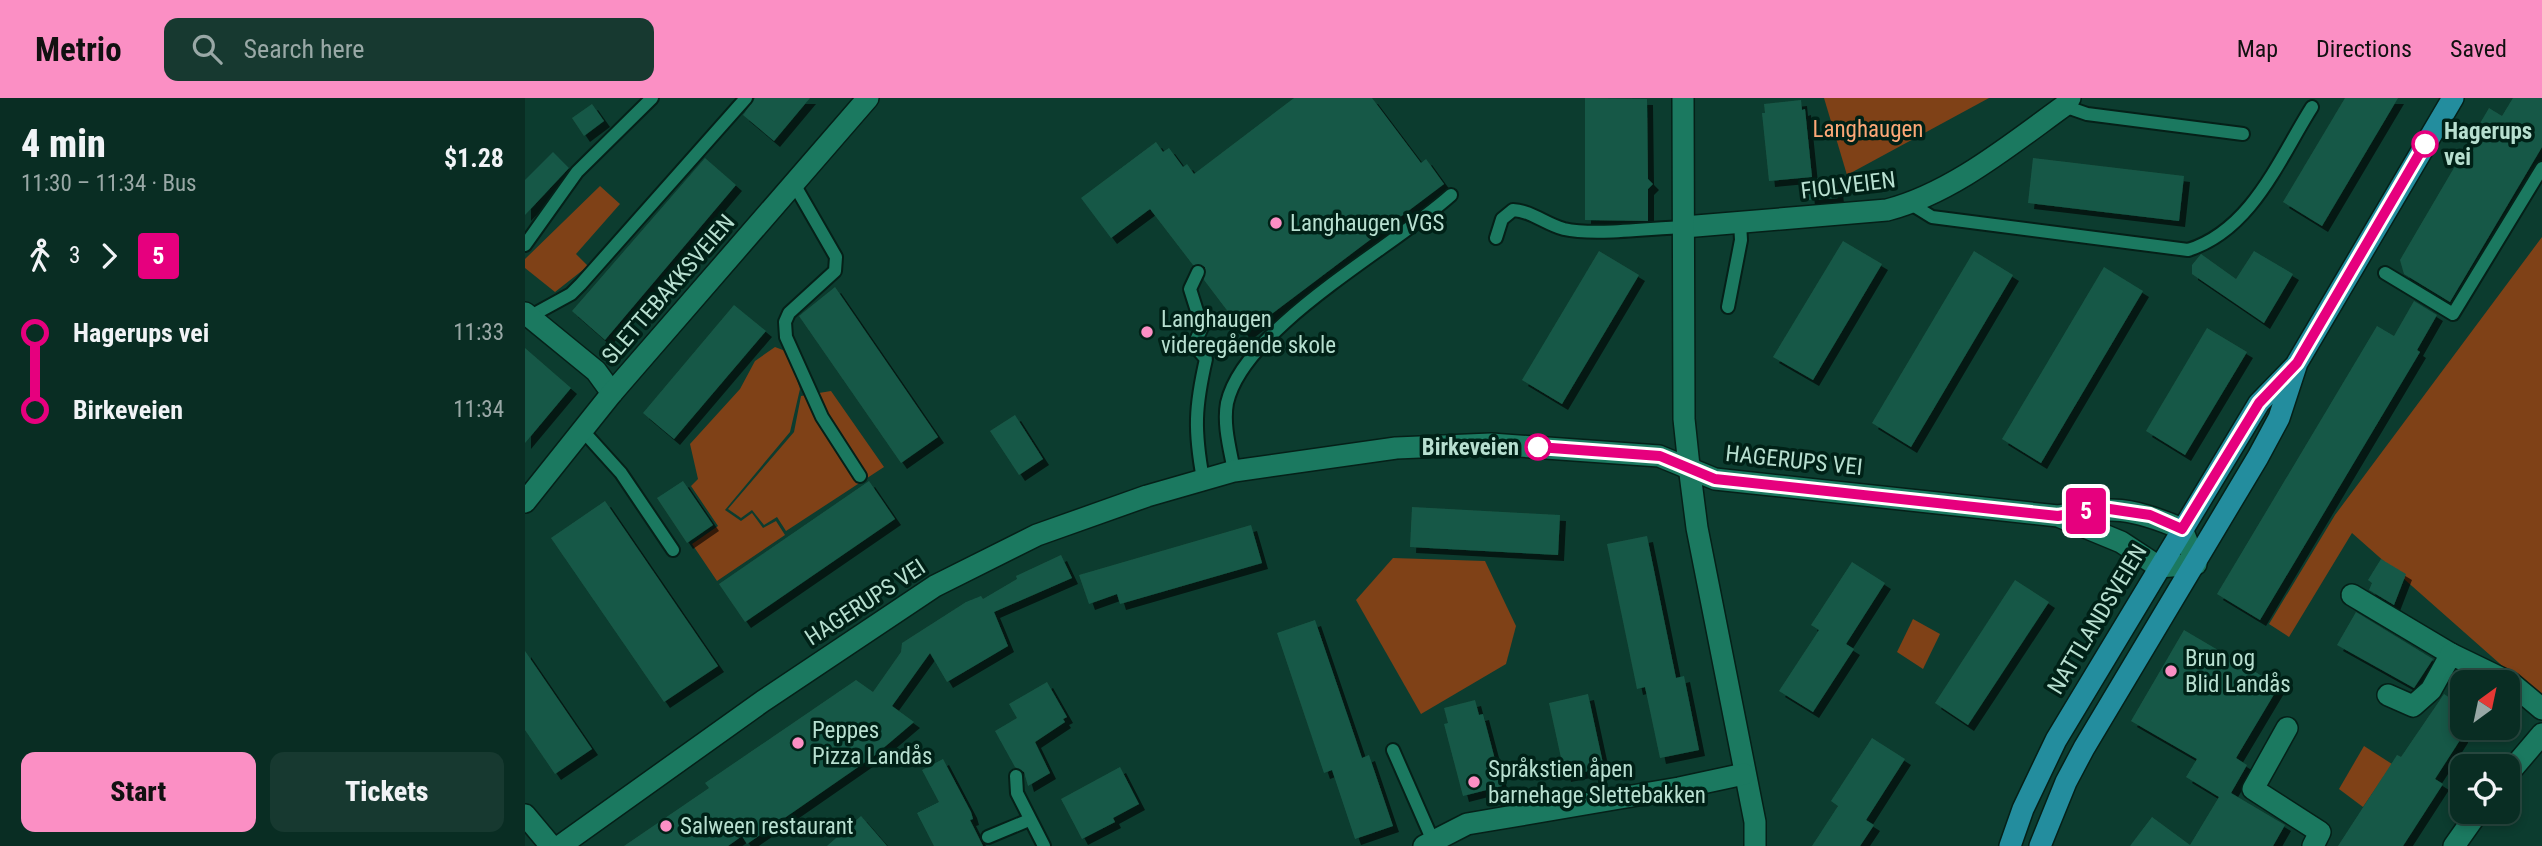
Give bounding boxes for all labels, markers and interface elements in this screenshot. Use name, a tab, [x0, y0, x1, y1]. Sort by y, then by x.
search box	[164, 18, 654, 81]
text: Metrio	[35, 30, 122, 69]
icon: search	[188, 30, 226, 68]
text: Search here	[244, 34, 365, 64]
text: Map	[2237, 35, 2278, 63]
text: Directions	[2316, 35, 2412, 63]
text: Saved	[2450, 35, 2507, 63]
park label: Langhaugen	[1813, 116, 1923, 143]
place label: Hagerups vei	[2444, 118, 2532, 171]
text: 4 min	[21, 122, 106, 166]
marker: Hagerups vei	[2412, 131, 2438, 157]
text: $1.28	[444, 143, 504, 173]
street label: FIOLVEIEN	[1799, 166, 1897, 205]
text: 11:30 – 11:34 · Bus	[21, 170, 197, 197]
street label: SLETTEBAKKSVEIEN	[596, 209, 740, 369]
place label: Langhaugen VGS	[1290, 210, 1445, 237]
marker: Langhaugen VGS	[1268, 215, 1284, 231]
icon: walk	[21, 237, 59, 275]
icon: forward	[90, 237, 128, 275]
text: 3	[69, 242, 80, 269]
text: 5	[152, 242, 165, 270]
place label: Langhaugen videregående skole	[1161, 306, 1336, 359]
text: Hagerups vei	[73, 318, 209, 348]
text: 11:33	[453, 319, 504, 346]
marker: Langhaugen videregående skole	[1139, 324, 1155, 340]
text: Birkeveien	[73, 395, 183, 425]
text: 11:34	[453, 396, 504, 423]
place label: Birkeveien	[1422, 434, 1519, 461]
marker: Birkeveien	[1525, 434, 1551, 460]
street label: HAGERUPS VEI	[1724, 440, 1864, 481]
line badge: 5	[2063, 488, 2109, 534]
text: 5	[2080, 497, 2092, 525]
street label: NATTLANDSVEIEN	[2042, 539, 2153, 699]
street label: HAGERUPS VEI	[800, 554, 930, 651]
place label: Brun og Blid Landås	[2185, 645, 2291, 698]
marker: Brun og Blid Landås	[2163, 663, 2179, 679]
north arrow	[2450, 670, 2520, 740]
map controls	[2450, 670, 2520, 824]
place label: Peppes Pizza Landås	[812, 717, 933, 770]
marker: Peppes Pizza Landås	[790, 735, 806, 751]
button: Start	[21, 752, 256, 832]
button: Tickets	[270, 752, 504, 832]
button: locate	[2450, 754, 2520, 824]
place label: Språkstien åpen barnehage Slettebakken	[1488, 756, 1706, 809]
marker: Språkstien åpen barnehage Slettebakken	[1466, 774, 1482, 790]
place label: Salween restaurant	[680, 813, 854, 840]
marker: Salween restaurant	[658, 818, 674, 834]

